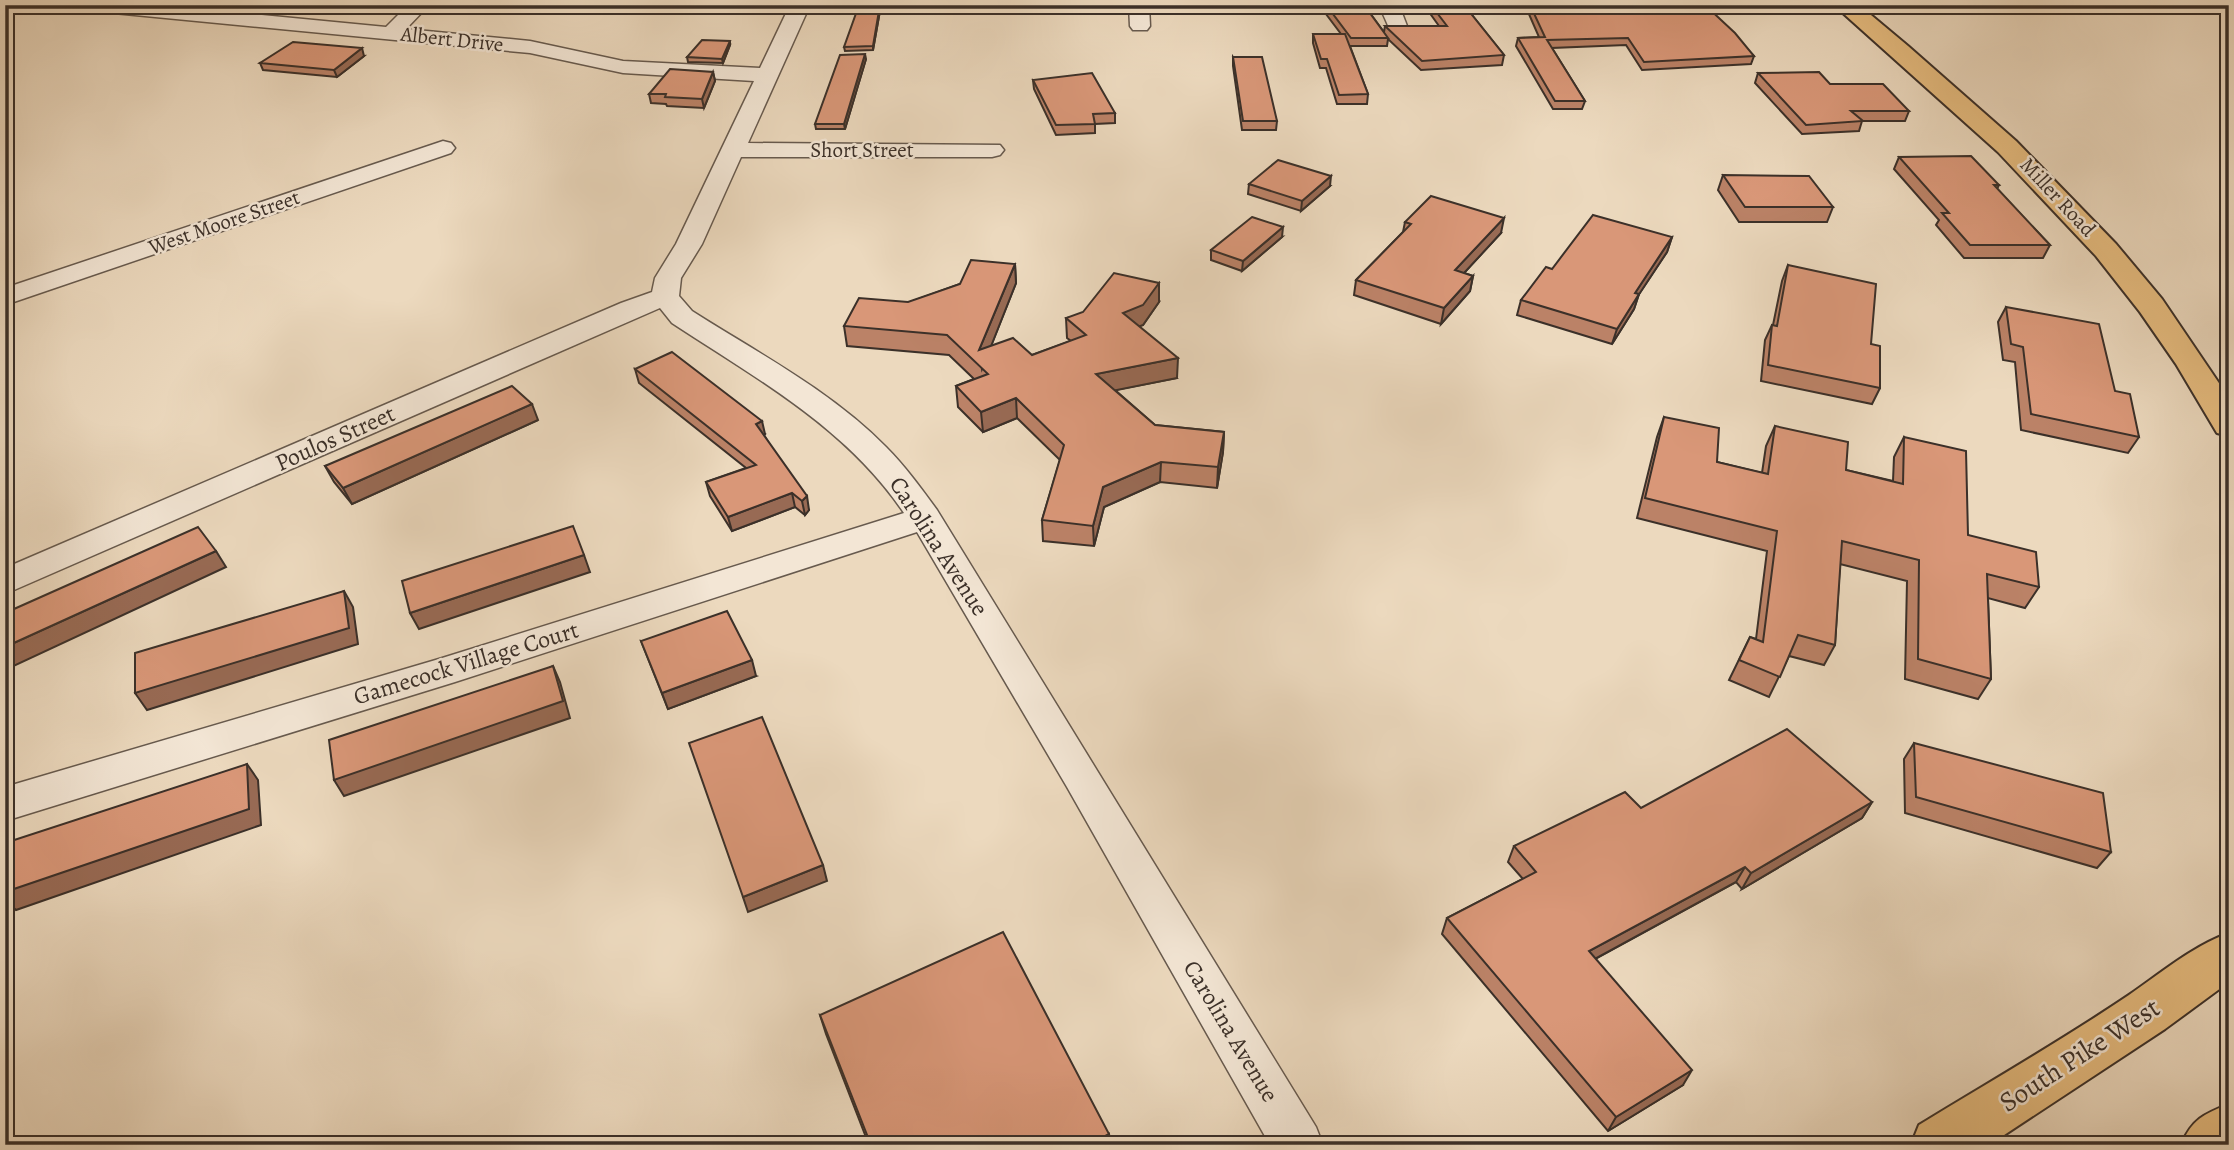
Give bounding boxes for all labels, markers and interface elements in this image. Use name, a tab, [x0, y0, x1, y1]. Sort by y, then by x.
street label: Albert Drive	[398, 20, 505, 58]
street label: Short Street	[810, 136, 914, 164]
street label: Miller Road	[2014, 151, 2103, 243]
street label: West Moore Street	[144, 183, 303, 261]
street label: Poulos Street	[270, 397, 400, 479]
street label: Carolina Avenue	[882, 470, 996, 622]
street label: Gamecock Village Court	[350, 614, 583, 712]
street label: Carolina Avenue	[1176, 954, 1286, 1108]
street label: South Pike West	[1992, 989, 2167, 1121]

